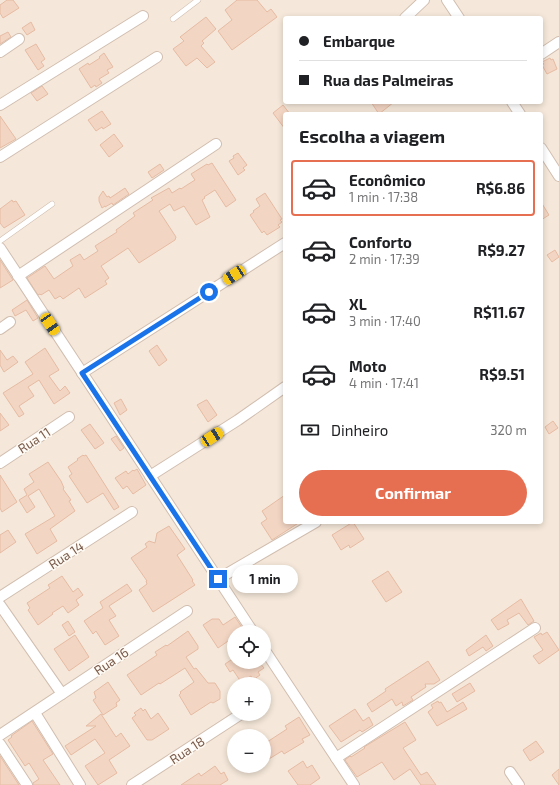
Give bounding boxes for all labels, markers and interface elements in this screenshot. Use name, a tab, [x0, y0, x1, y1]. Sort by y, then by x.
text: Embarque	[323, 32, 395, 50]
text: Rua das Palmeiras	[323, 71, 453, 89]
text: Escolha a viagem	[299, 125, 445, 147]
icon: car	[301, 170, 337, 206]
text: Econômico	[349, 171, 426, 189]
text: R$6.86	[476, 179, 525, 197]
text: 1 min · 17:38	[349, 189, 418, 205]
icon: car	[301, 232, 337, 268]
text: Conforto	[349, 233, 412, 251]
text: R$9.27	[477, 241, 525, 259]
text: 2 min · 17:39	[349, 251, 420, 267]
car	[221, 263, 247, 287]
route start	[200, 283, 218, 301]
icon: car	[301, 294, 337, 330]
text: XL	[349, 295, 367, 313]
text: R$11.67	[473, 303, 525, 321]
car	[38, 311, 62, 337]
text: 3 min · 17:40	[349, 313, 421, 329]
icon: car	[301, 356, 337, 392]
text: Moto	[349, 357, 387, 375]
text: R$9.51	[479, 365, 525, 383]
text: 4 min · 17:41	[349, 375, 419, 391]
icon: cash	[299, 419, 321, 441]
text: Dinheiro	[331, 421, 388, 439]
text: 320 m	[490, 422, 527, 438]
street label: Rua 11	[15, 424, 53, 456]
car	[199, 425, 225, 449]
button: Confirmar	[299, 470, 527, 516]
street label: Rua 14	[45, 538, 87, 572]
callout: 1 min	[232, 565, 298, 593]
route end	[209, 570, 227, 588]
text: 1 min	[249, 571, 281, 587]
map controls	[227, 625, 271, 773]
button: locate	[227, 625, 271, 669]
street label: Rua 16	[91, 644, 131, 678]
button: +	[227, 677, 271, 721]
button: −	[227, 729, 271, 773]
street label: Rua 18	[166, 733, 208, 767]

